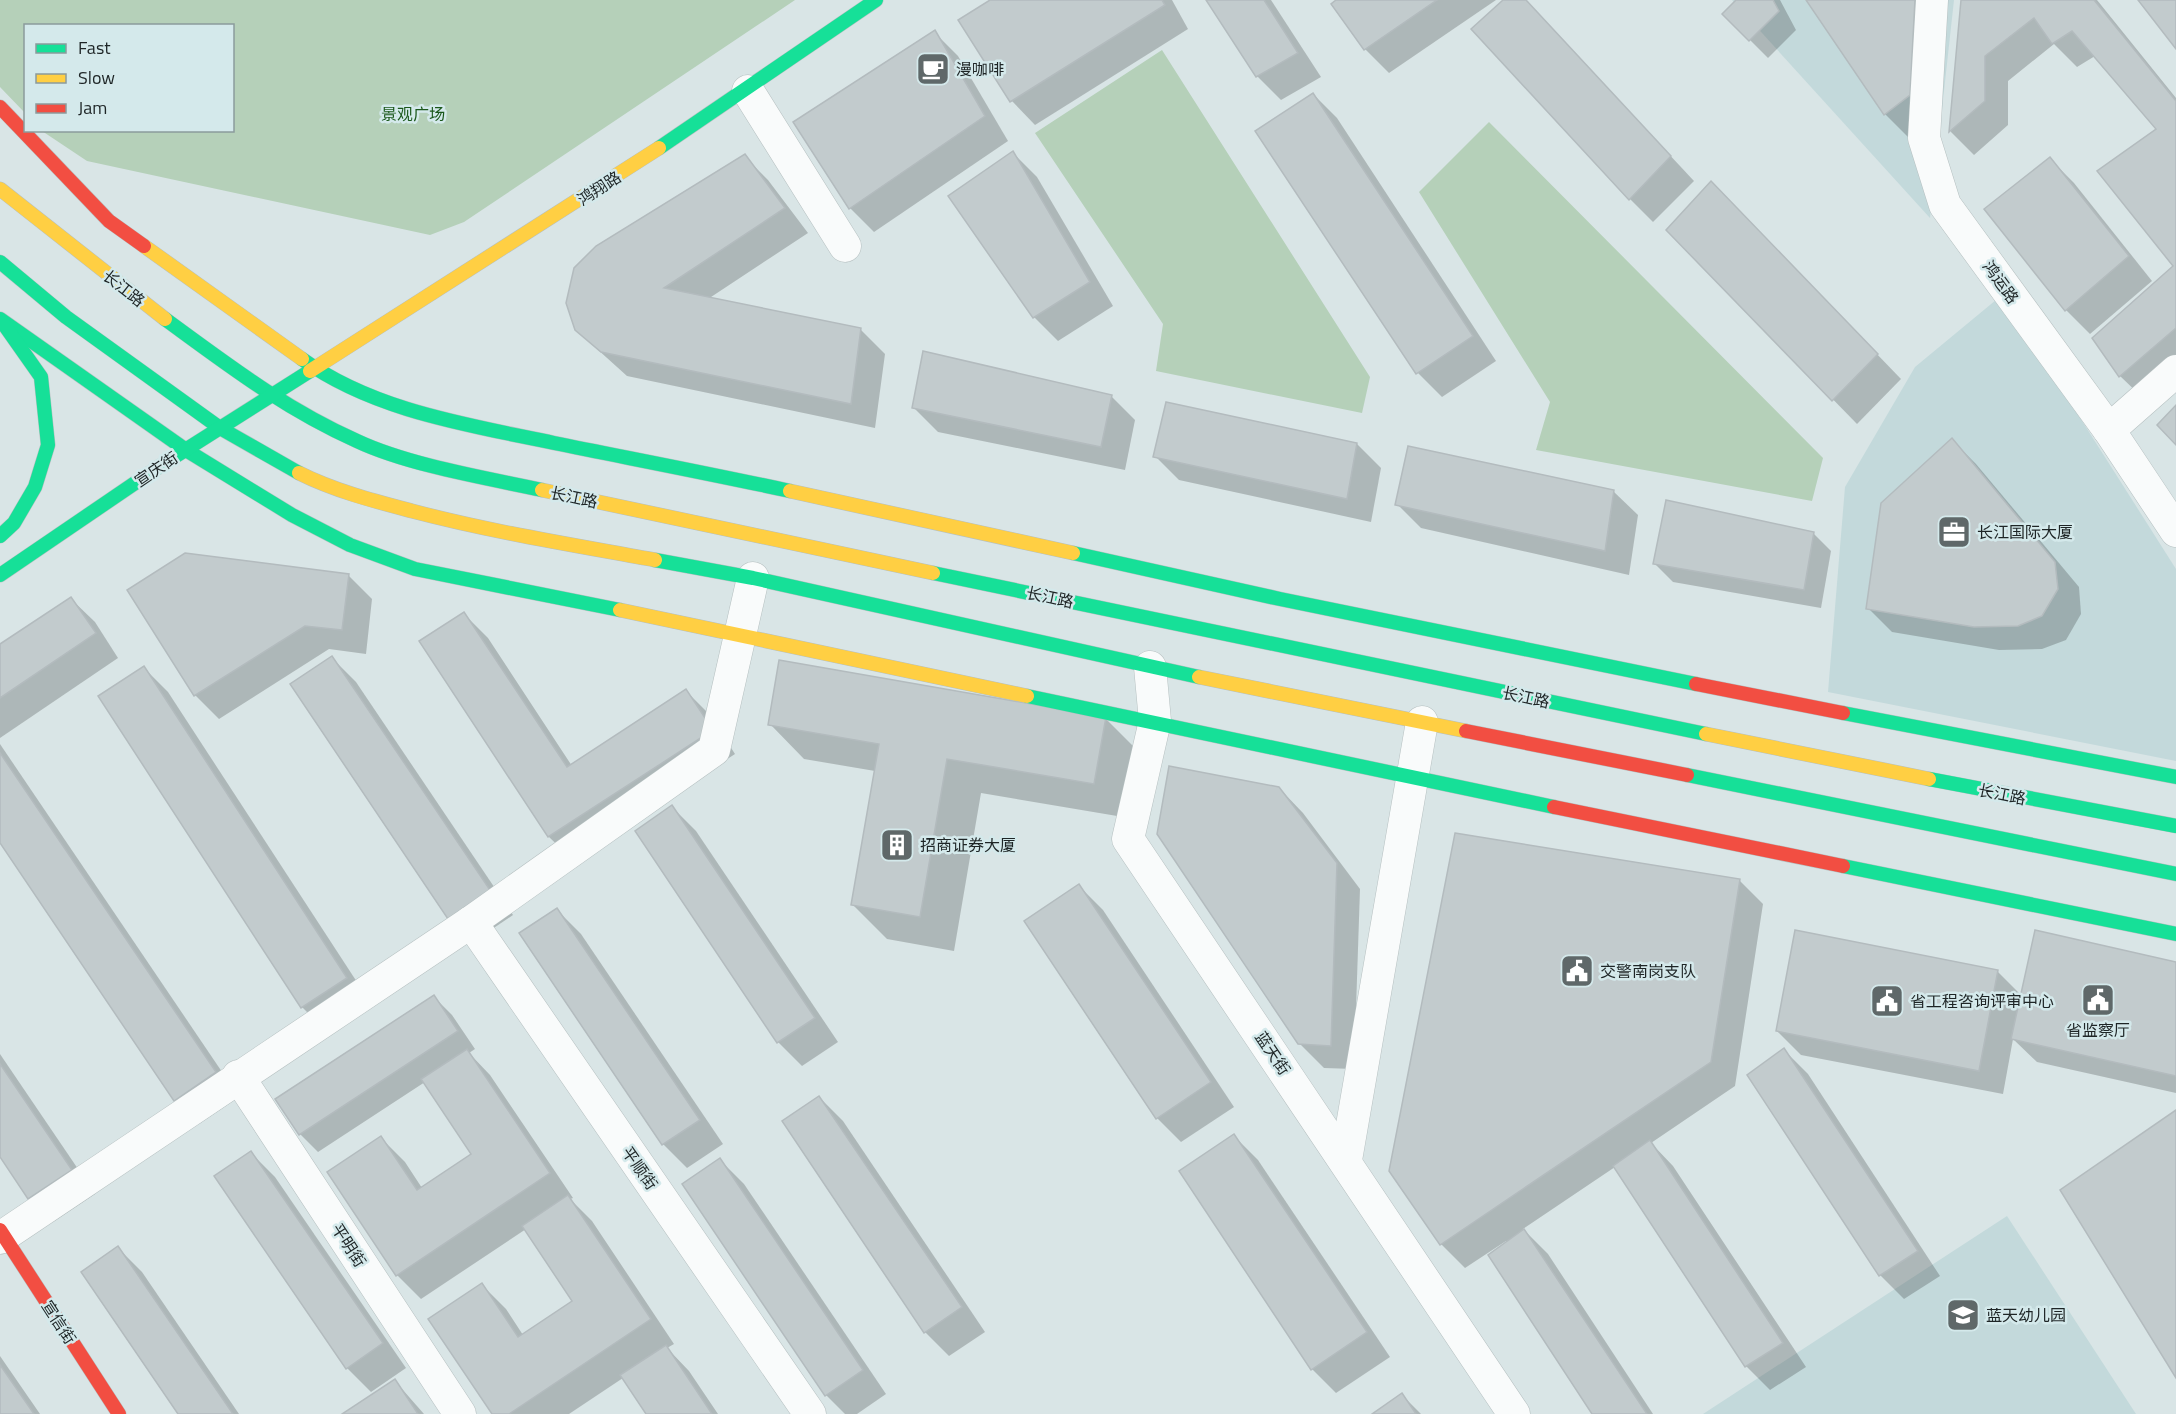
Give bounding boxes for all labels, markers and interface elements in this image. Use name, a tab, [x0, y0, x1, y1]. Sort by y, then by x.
legend	[24, 24, 234, 132]
text: Fast	[78, 34, 111, 61]
cafe icon: 漫咖啡	[915, 51, 951, 87]
place label: 漫咖啡	[956, 57, 1004, 81]
text: Slow	[78, 64, 115, 91]
text: Jam	[78, 94, 107, 121]
park label: 景观广场	[381, 102, 445, 126]
street label: 鸿翔路	[572, 165, 626, 211]
street label: 鸿运路	[1977, 256, 2025, 308]
street label: 长江路	[98, 264, 150, 312]
street label: 宣庆街	[129, 446, 183, 492]
street label: 长江路	[548, 480, 600, 514]
office icon: 长江国际大厦	[1936, 514, 1972, 550]
place label: 长江国际大厦	[1977, 520, 2073, 544]
street label: 长江路	[1024, 580, 1076, 614]
street label: 长江路	[1500, 680, 1552, 714]
street label: 长江路	[1976, 778, 2028, 810]
building icon: 招商证券大厦	[879, 827, 915, 863]
place label: 招商证券大厦	[920, 833, 1016, 857]
public building icon: 交警南岗支队	[1559, 953, 1595, 989]
place label: 交警南岗支队	[1600, 959, 1696, 983]
public building icon: 省监察厅	[2080, 982, 2116, 1018]
public building icon: 省工程咨询评审中心	[1869, 983, 1905, 1019]
place label: 省工程咨询评审中心	[1910, 989, 2054, 1013]
place label: 省监察厅	[2066, 1018, 2130, 1042]
street label: 蓝天街	[1250, 1026, 1296, 1080]
street label: 平顺街	[616, 1141, 664, 1195]
street label: 平明街	[326, 1218, 372, 1272]
street label: 宣信街	[36, 1295, 82, 1349]
school or university icon: 蓝天幼儿园	[1945, 1297, 1981, 1333]
place label: 蓝天幼儿园	[1986, 1303, 2066, 1327]

